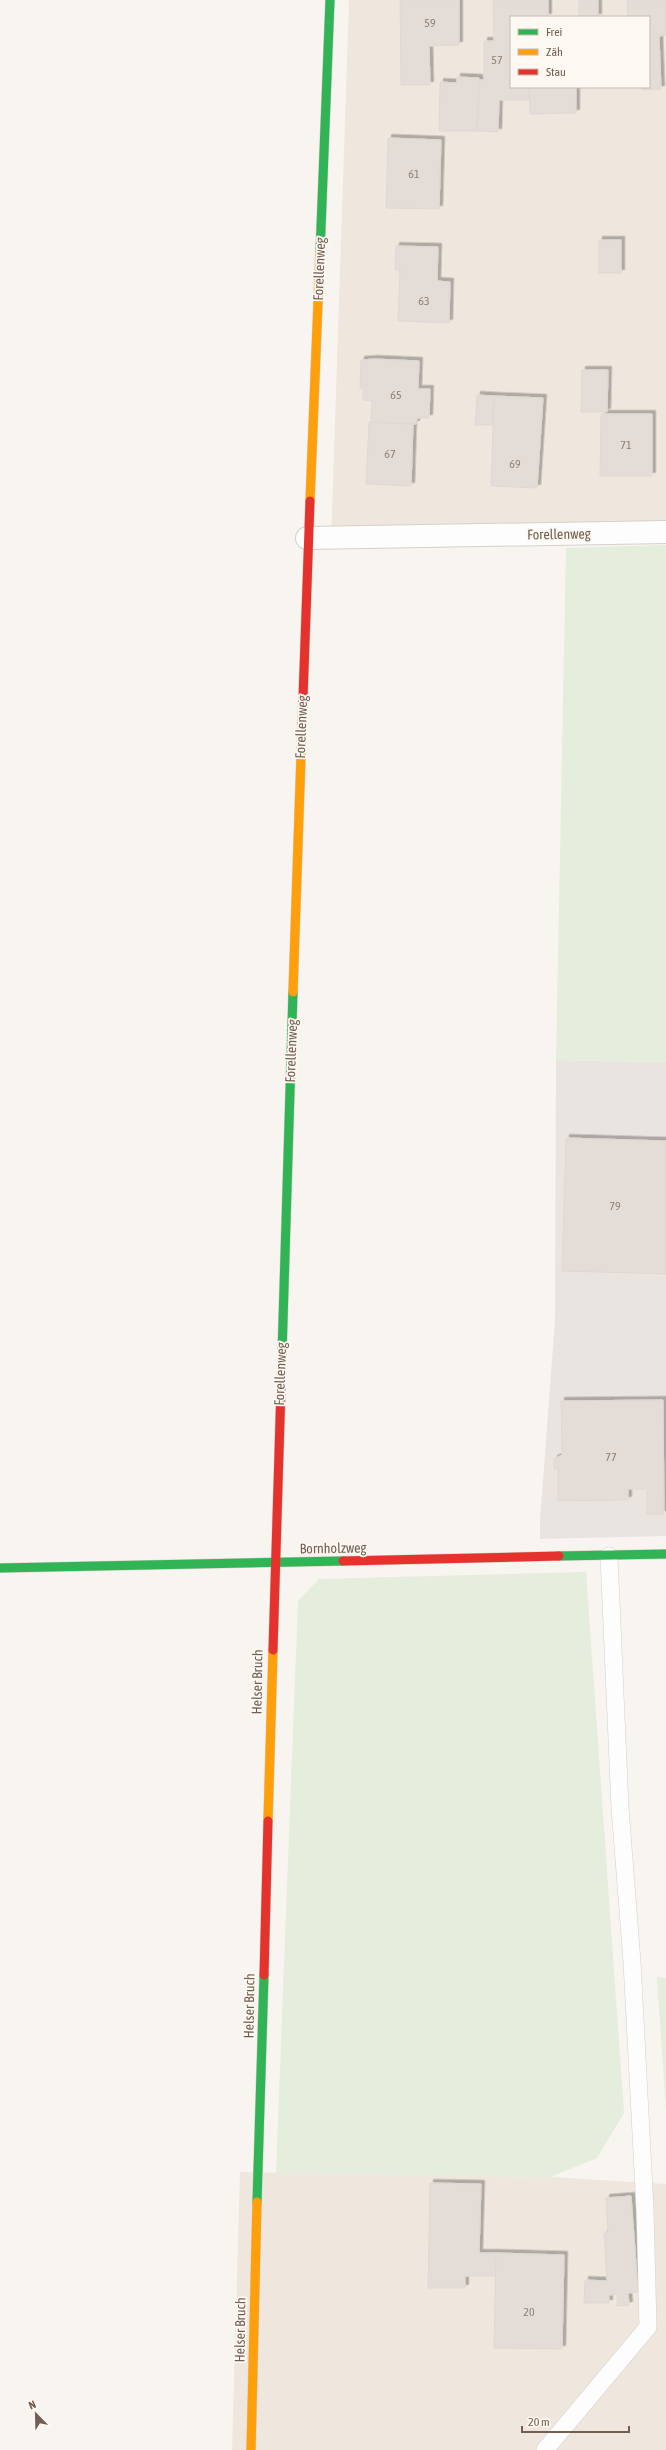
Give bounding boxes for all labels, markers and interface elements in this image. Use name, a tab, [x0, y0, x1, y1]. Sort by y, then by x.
house number: 59	[424, 16, 436, 30]
legend	[510, 16, 650, 88]
text: Frei	[546, 25, 562, 39]
text: Zäh	[546, 45, 563, 59]
house number: 57	[491, 53, 503, 67]
text: Stau	[546, 65, 566, 79]
house number: 61	[408, 167, 420, 181]
street label: Forellenweg	[310, 237, 328, 301]
house number: 63	[418, 294, 430, 308]
house number: 65	[390, 388, 402, 402]
house number: 71	[620, 438, 632, 452]
house number: 67	[384, 447, 396, 461]
house number: 69	[509, 457, 521, 471]
street label: Forellenweg	[527, 525, 591, 543]
street label: Forellenweg	[292, 695, 310, 759]
street label: Forellenweg	[282, 1019, 300, 1083]
house number: 79	[609, 1199, 621, 1213]
street label: Forellenweg	[271, 1342, 289, 1406]
house number: 77	[605, 1450, 617, 1464]
street label: Bornholzweg	[299, 1539, 367, 1557]
street label: Helser Bruch	[248, 1649, 266, 1715]
street label: Helser Bruch	[240, 1973, 258, 2039]
street label: Helser Bruch	[231, 2297, 249, 2363]
house number: 20	[523, 2305, 535, 2319]
north arrow	[16, 2394, 56, 2434]
text: N	[27, 2398, 37, 2412]
scale bar	[522, 2408, 629, 2434]
text: 20 m	[528, 2415, 550, 2429]

